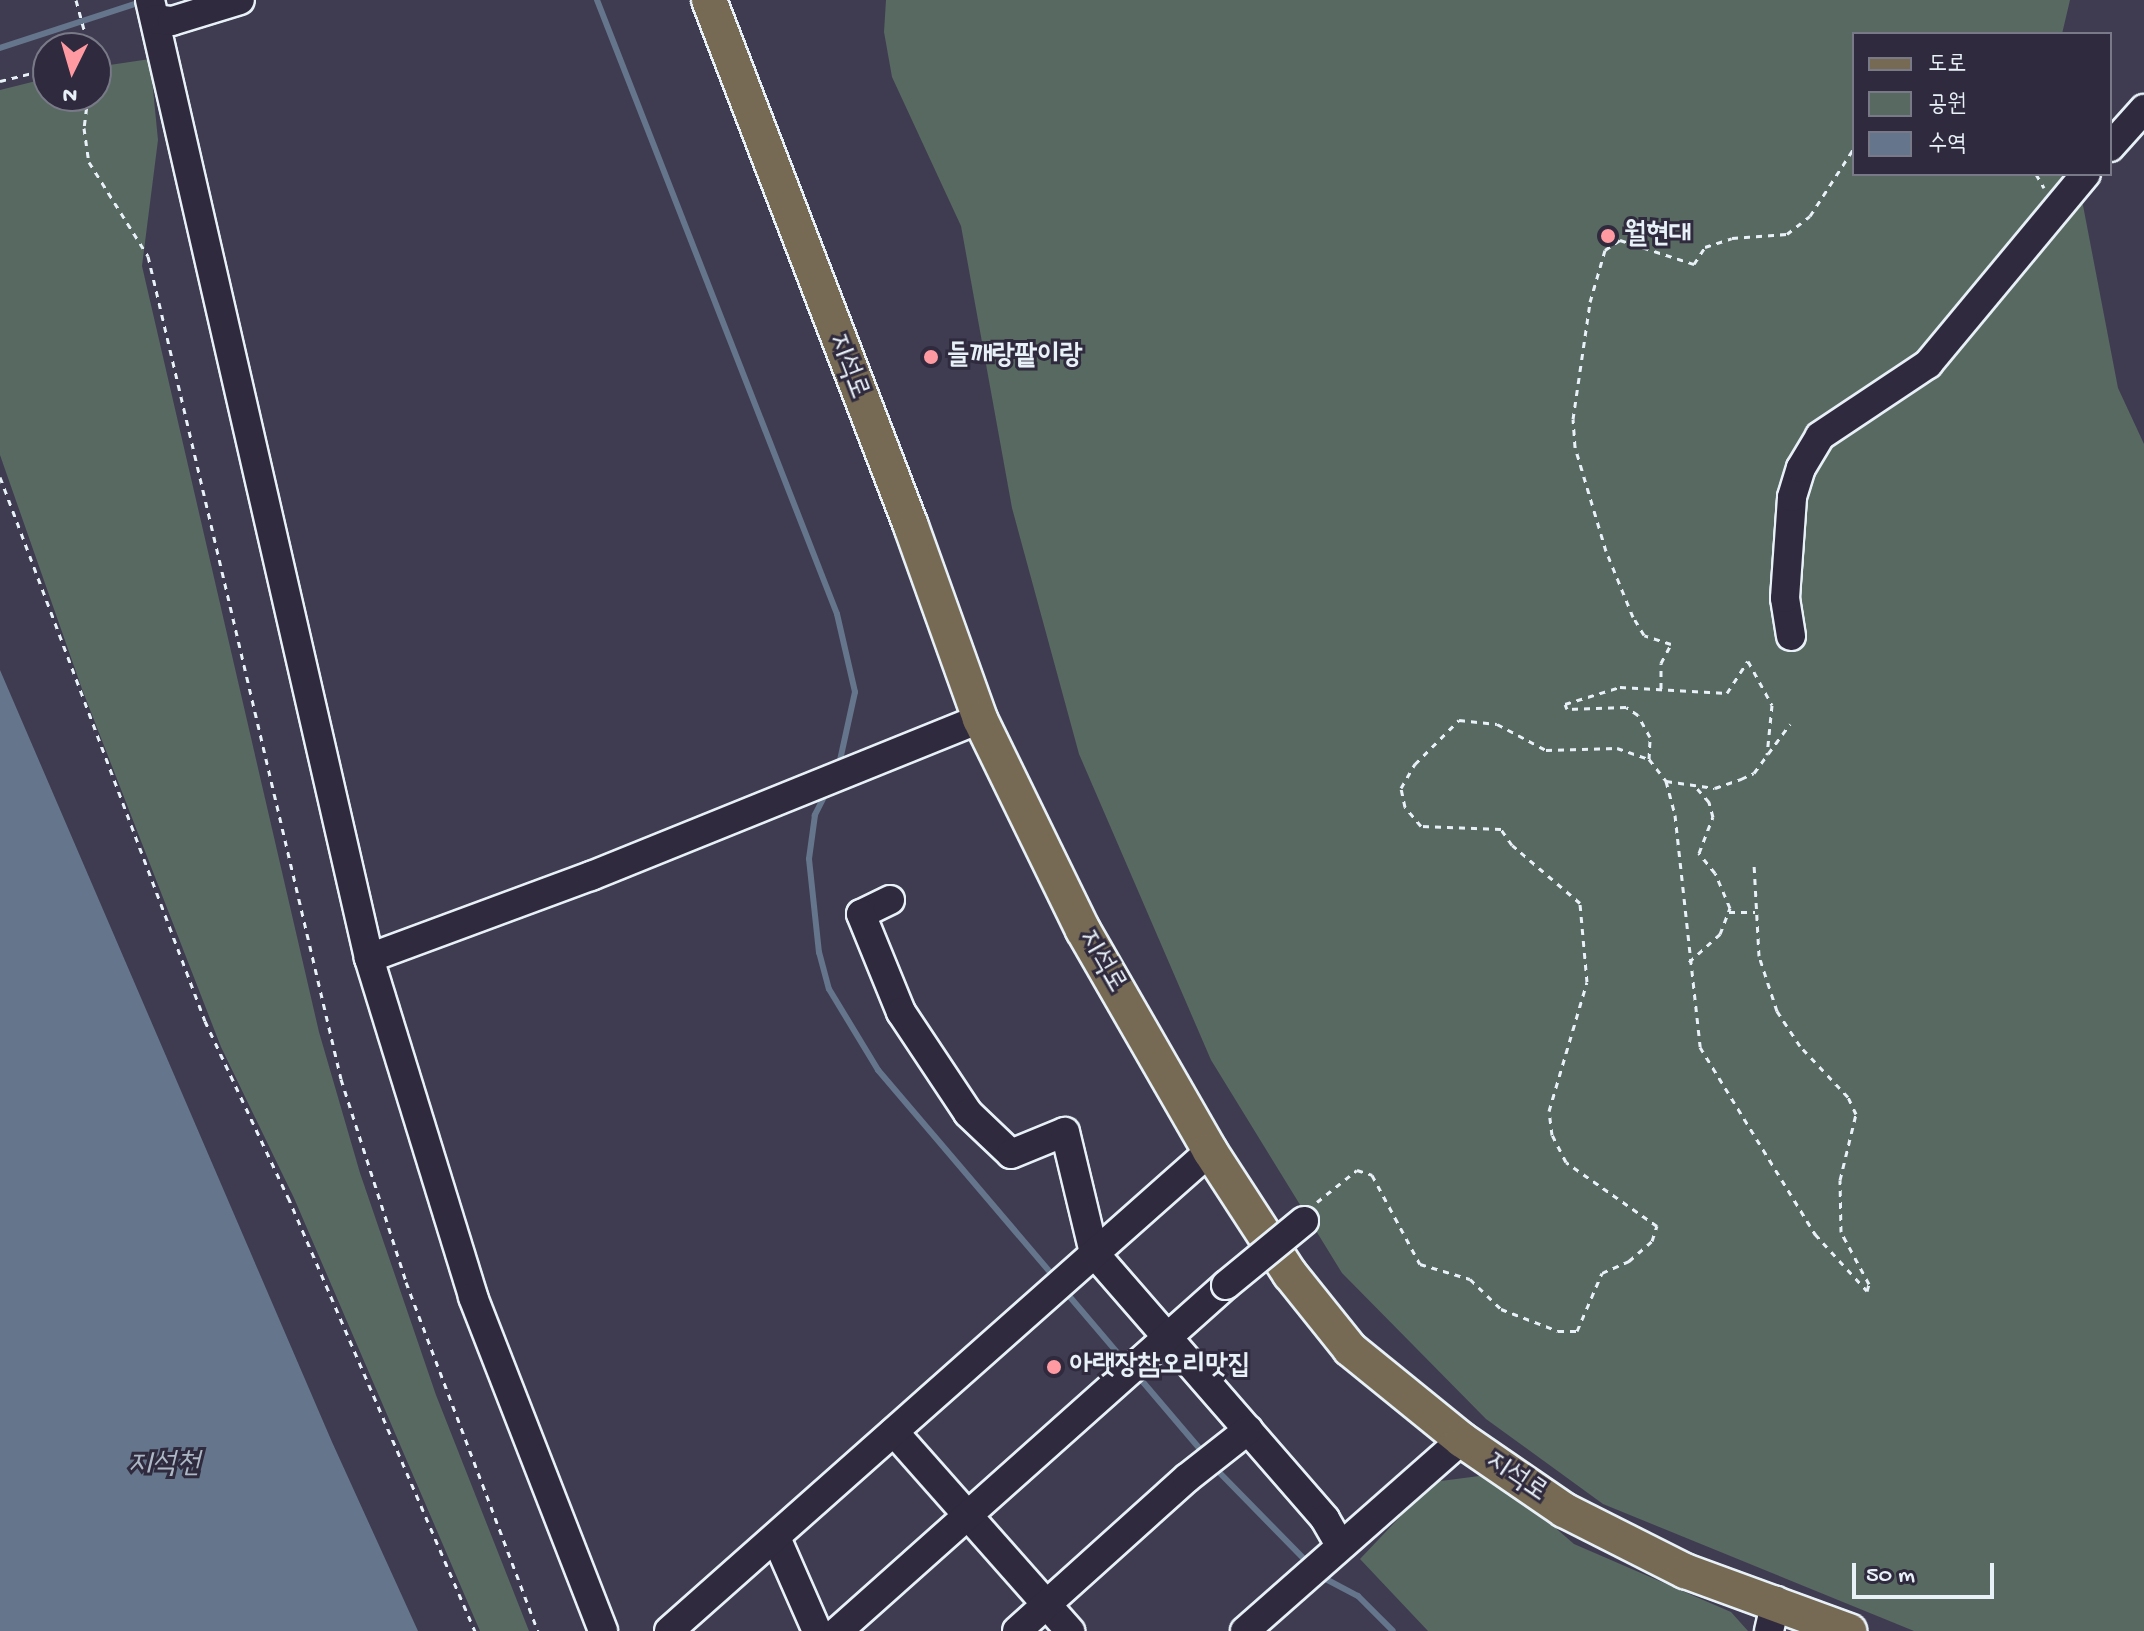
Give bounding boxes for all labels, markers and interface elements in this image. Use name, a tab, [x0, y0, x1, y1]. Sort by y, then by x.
north arrow	[32, 32, 112, 112]
legend	[1852, 32, 2112, 176]
text: 도로	[1928, 51, 1967, 80]
text: N	[62, 80, 78, 107]
text: 공원	[1928, 91, 1967, 120]
text: 수역	[1928, 131, 1967, 160]
place label: 월현대	[1624, 219, 1692, 253]
marker: 월현대	[1599, 227, 1617, 245]
street label: 지석로	[819, 329, 875, 405]
place label: 들깨랑팥이랑	[947, 340, 1082, 374]
marker: 들깨랑팥이랑	[922, 348, 940, 366]
street label: 지석로	[1070, 924, 1132, 1000]
place label: 아랫장참오리맛집	[1070, 1350, 1250, 1384]
marker: 아랫장참오리맛집	[1045, 1358, 1063, 1376]
street label: 지석로	[1479, 1445, 1553, 1511]
water label: 지석천	[128, 1448, 200, 1484]
scale bar	[1856, 1547, 1998, 1597]
text: 50 m	[1866, 1562, 1915, 1591]

